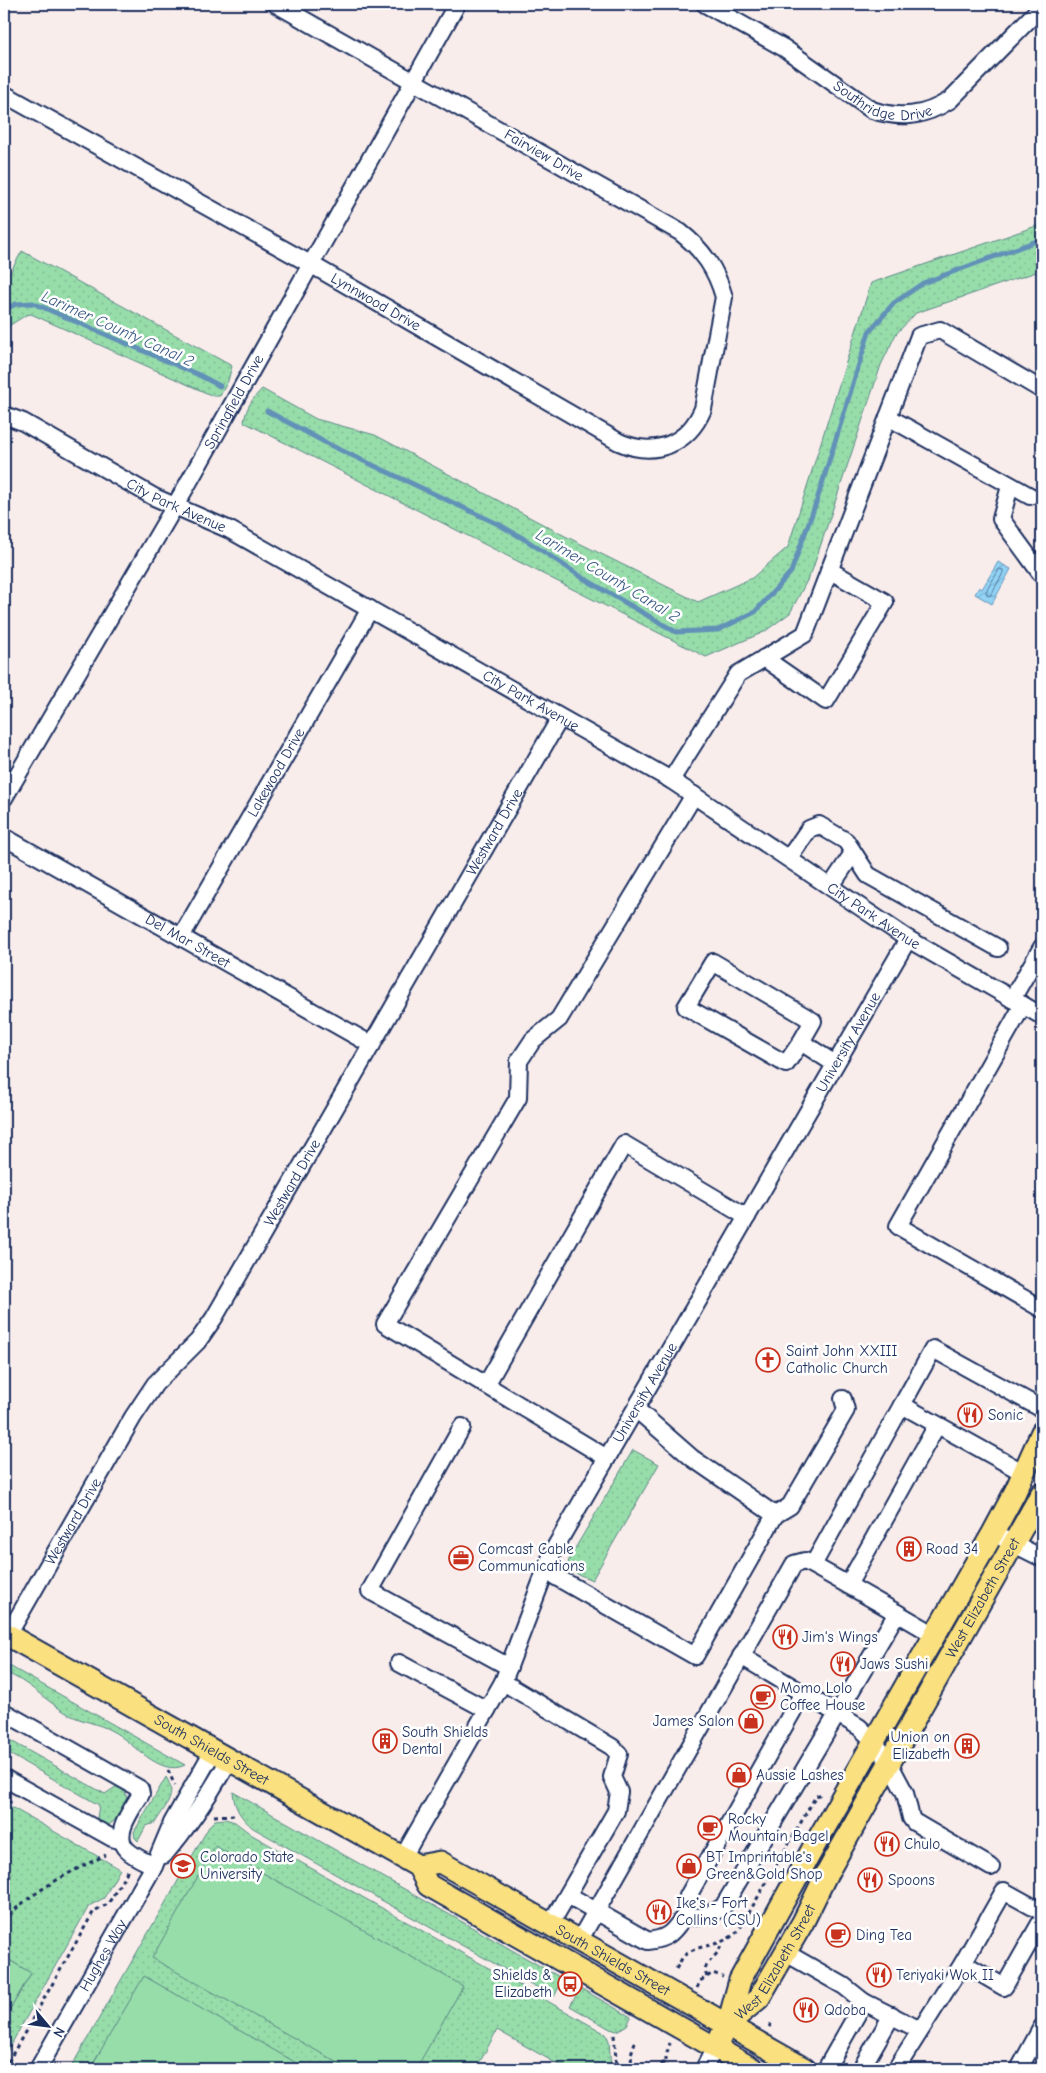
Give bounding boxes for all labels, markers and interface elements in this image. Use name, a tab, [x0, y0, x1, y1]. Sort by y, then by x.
street label: Southridge Drive	[830, 77, 935, 124]
street label: Fairview Drive	[501, 125, 587, 185]
street label: Lynnwood Drive	[328, 269, 424, 335]
water label: Larimer County Canal 2	[39, 287, 197, 371]
street label: Springfield Drive	[200, 351, 268, 452]
street label: City Park Avenue	[123, 474, 229, 536]
water label: Larimer County Canal 2	[532, 526, 683, 626]
street label: City Park Avenue	[479, 666, 583, 735]
street label: Lakewood Drive	[243, 724, 309, 820]
street label: Westward Drive	[462, 785, 527, 878]
street label: City Park Avenue	[824, 878, 924, 953]
street label: Del Mar Street	[142, 910, 234, 972]
street label: University Avenue	[812, 988, 885, 1096]
street label: Westward Drive	[260, 1136, 324, 1229]
street label: University Avenue	[609, 1339, 681, 1446]
place label: Saint John XXIII Catholic Church	[786, 1342, 897, 1377]
church icon: Saint John XXIII Catholic Church	[755, 1347, 781, 1373]
restaurant icon: Sonic	[957, 1402, 983, 1428]
place label: Sonic	[988, 1406, 1023, 1424]
street label: Westward Drive	[41, 1474, 105, 1568]
street label: West Elizabeth Street	[942, 1534, 1024, 1661]
building icon: Road 34	[896, 1536, 922, 1562]
place label: Comcast Cable Communications	[478, 1540, 584, 1575]
place label: Road 34	[926, 1540, 978, 1558]
office icon: Comcast Cable Communications	[448, 1545, 474, 1571]
restaurant icon: Jim's Wings	[772, 1624, 798, 1650]
place label: Jim's Wings	[802, 1628, 878, 1646]
restaurant icon: Jaws Sushi	[830, 1651, 856, 1677]
place label: Jaws Sushi	[860, 1655, 928, 1673]
place label: Momo Lolo Coffee House	[780, 1679, 866, 1714]
cafe icon: Momo Lolo Coffee House	[750, 1684, 776, 1710]
shop icon: James Salon	[738, 1708, 764, 1734]
street label: South Shields Street	[151, 1710, 272, 1789]
place label: James Salon	[653, 1712, 734, 1730]
place label: South Shields Dental	[402, 1723, 488, 1758]
building icon: South Shields Dental	[372, 1728, 398, 1754]
place label: Union on Elizabeth	[890, 1728, 950, 1763]
building icon: Union on Elizabeth	[954, 1733, 980, 1759]
shop icon: Aussie Lashes	[726, 1762, 752, 1788]
place label: Aussie Lashes	[756, 1766, 844, 1784]
place label: Rocky Mountain Bagel	[728, 1810, 829, 1845]
cafe icon: Rocky Mountain Bagel	[697, 1815, 723, 1841]
restaurant icon: Chulo	[874, 1831, 900, 1857]
place label: Chulo	[904, 1835, 940, 1853]
place label: Colorado State University	[200, 1848, 294, 1883]
place label: BT Imprintable's Green&Gold Shop	[706, 1848, 823, 1883]
school or university icon: Colorado State University	[170, 1853, 196, 1879]
shop icon: BT Imprintable's Green&Gold Shop	[676, 1853, 702, 1879]
restaurant icon: Spoons	[857, 1867, 883, 1893]
place label: Spoons	[888, 1871, 935, 1889]
place label: Ike's - Fort Collins (CSU)	[676, 1894, 761, 1929]
restaurant icon: Ike's - Fort Collins (CSU)	[646, 1899, 672, 1925]
street label: West Elizabeth Street	[731, 1901, 819, 2024]
street label: Hughes Way	[75, 1916, 131, 1994]
street label: South Shields Street	[552, 1920, 674, 2000]
cafe icon: Ding Tea	[825, 1922, 851, 1948]
place label: Ding Tea	[856, 1926, 912, 1944]
restaurant icon: Teriyaki Wok II	[866, 1962, 892, 1988]
place label: Shields & Elizabeth	[493, 1966, 552, 2001]
place label: Teriyaki Wok II	[896, 1966, 994, 1984]
bus stop icon: Shields & Elizabeth	[557, 1971, 583, 1997]
restaurant icon: Qdoba	[793, 1997, 819, 2023]
north arrow	[22, 2000, 72, 2050]
place label: Qdoba	[824, 2001, 866, 2019]
text: N	[49, 2024, 69, 2040]

